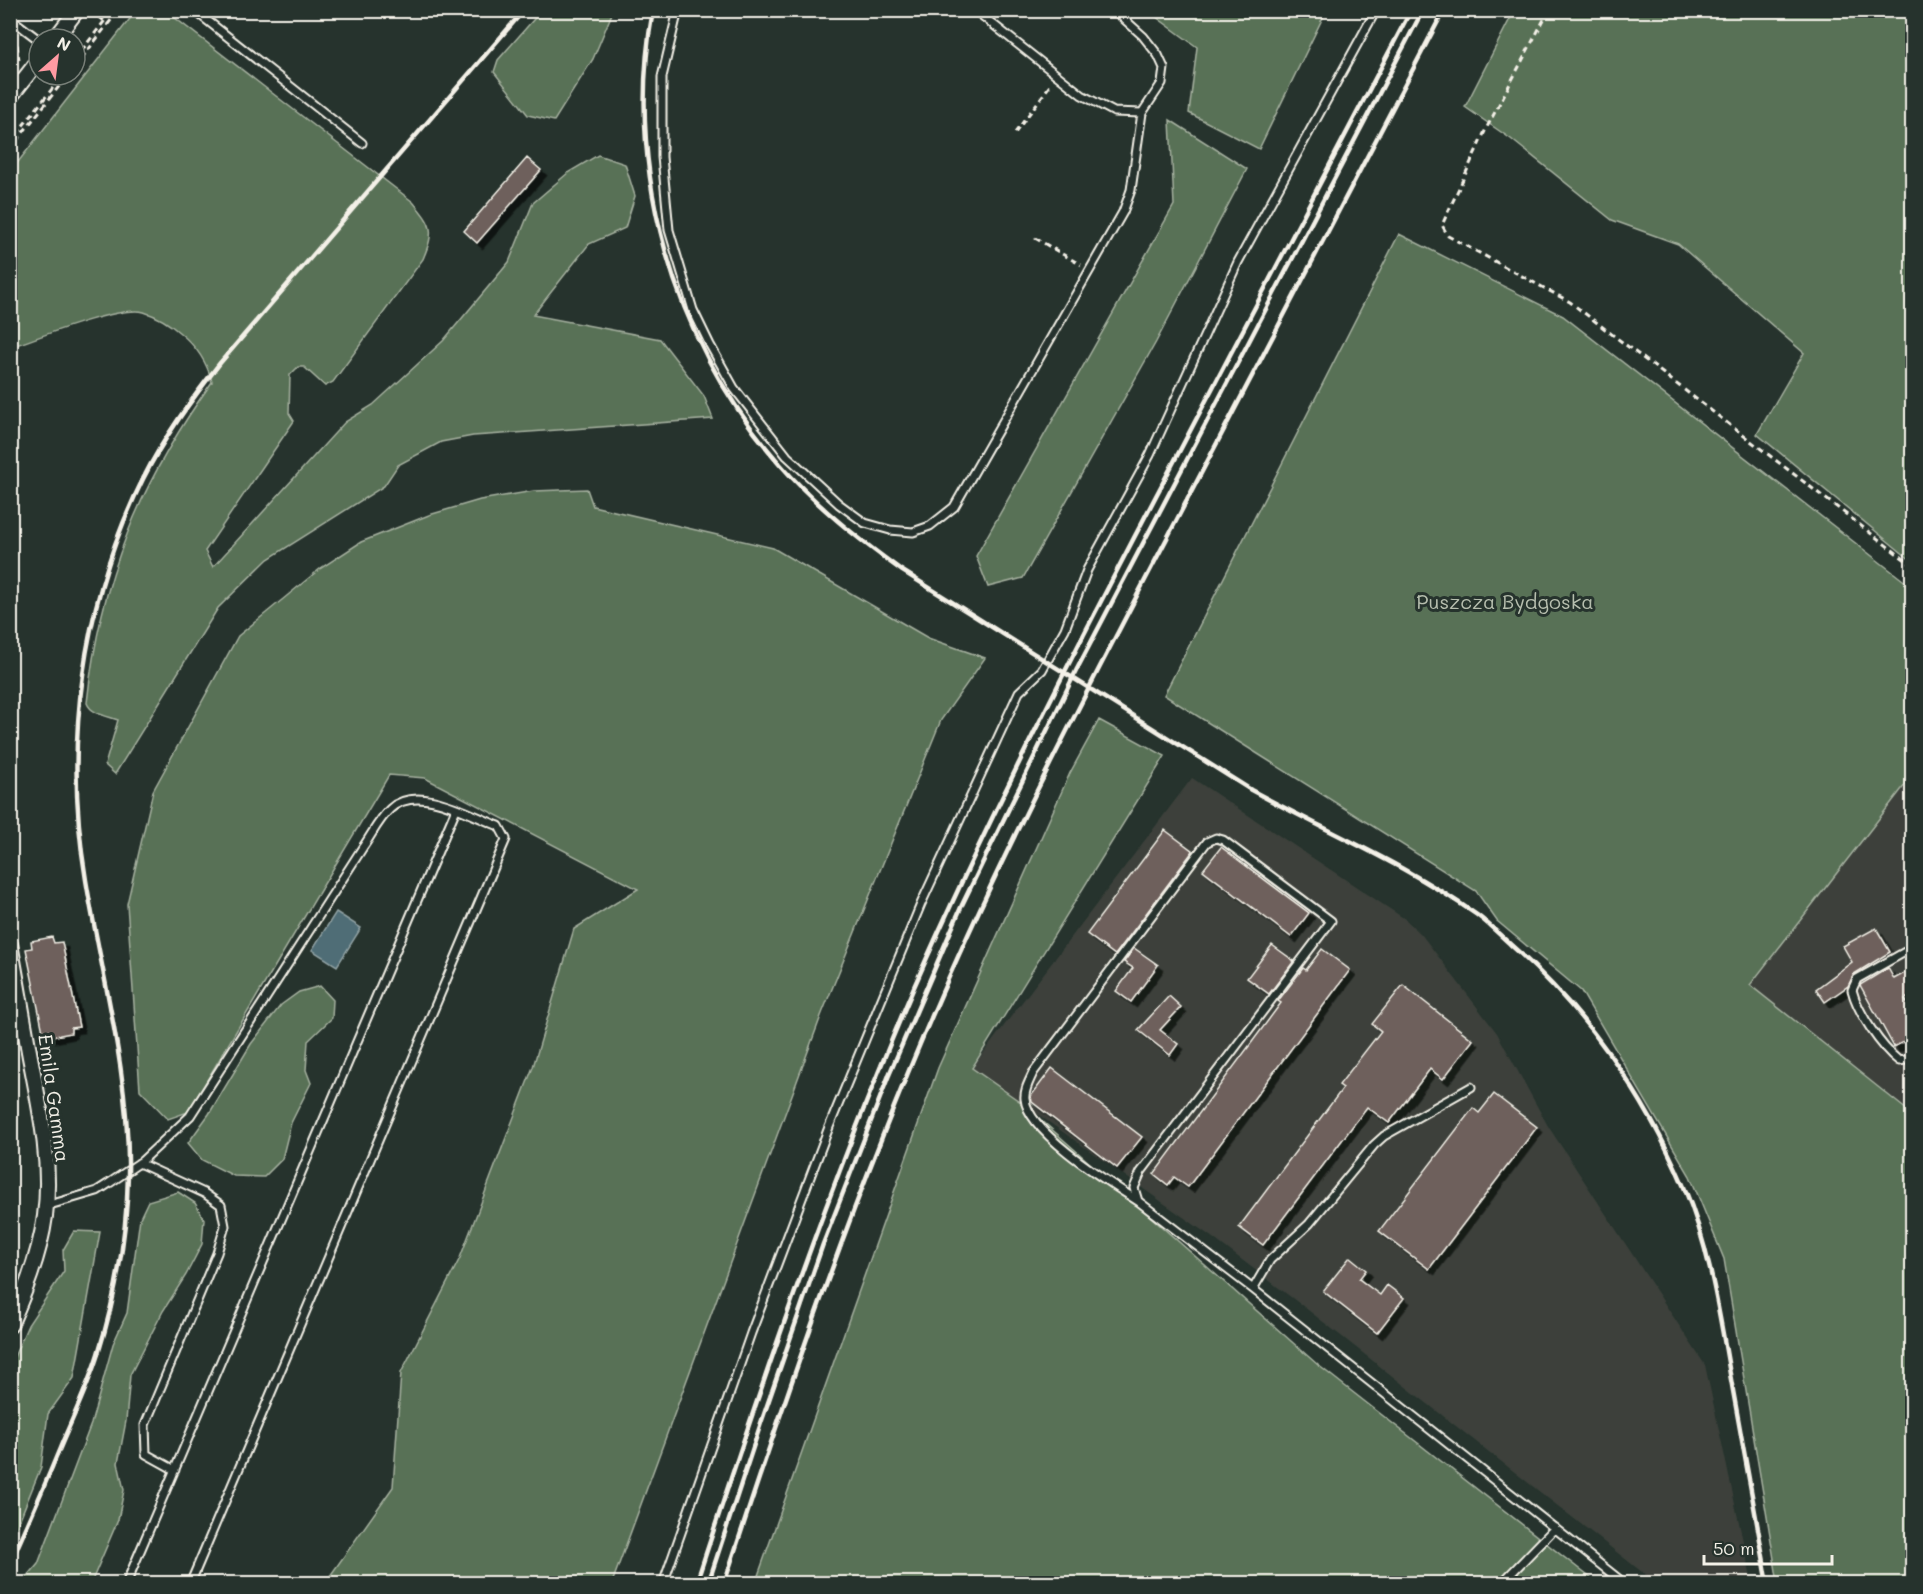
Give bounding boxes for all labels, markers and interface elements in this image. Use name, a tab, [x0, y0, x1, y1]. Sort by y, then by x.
north arrow	[27, 27, 87, 87]
text: N	[54, 31, 75, 55]
park label: Puszcza Bydgoska	[1416, 588, 1594, 614]
street label: Emila Gamma	[33, 1032, 77, 1164]
scale bar	[1704, 1528, 1832, 1566]
text: 50 m	[1713, 1536, 1755, 1560]

